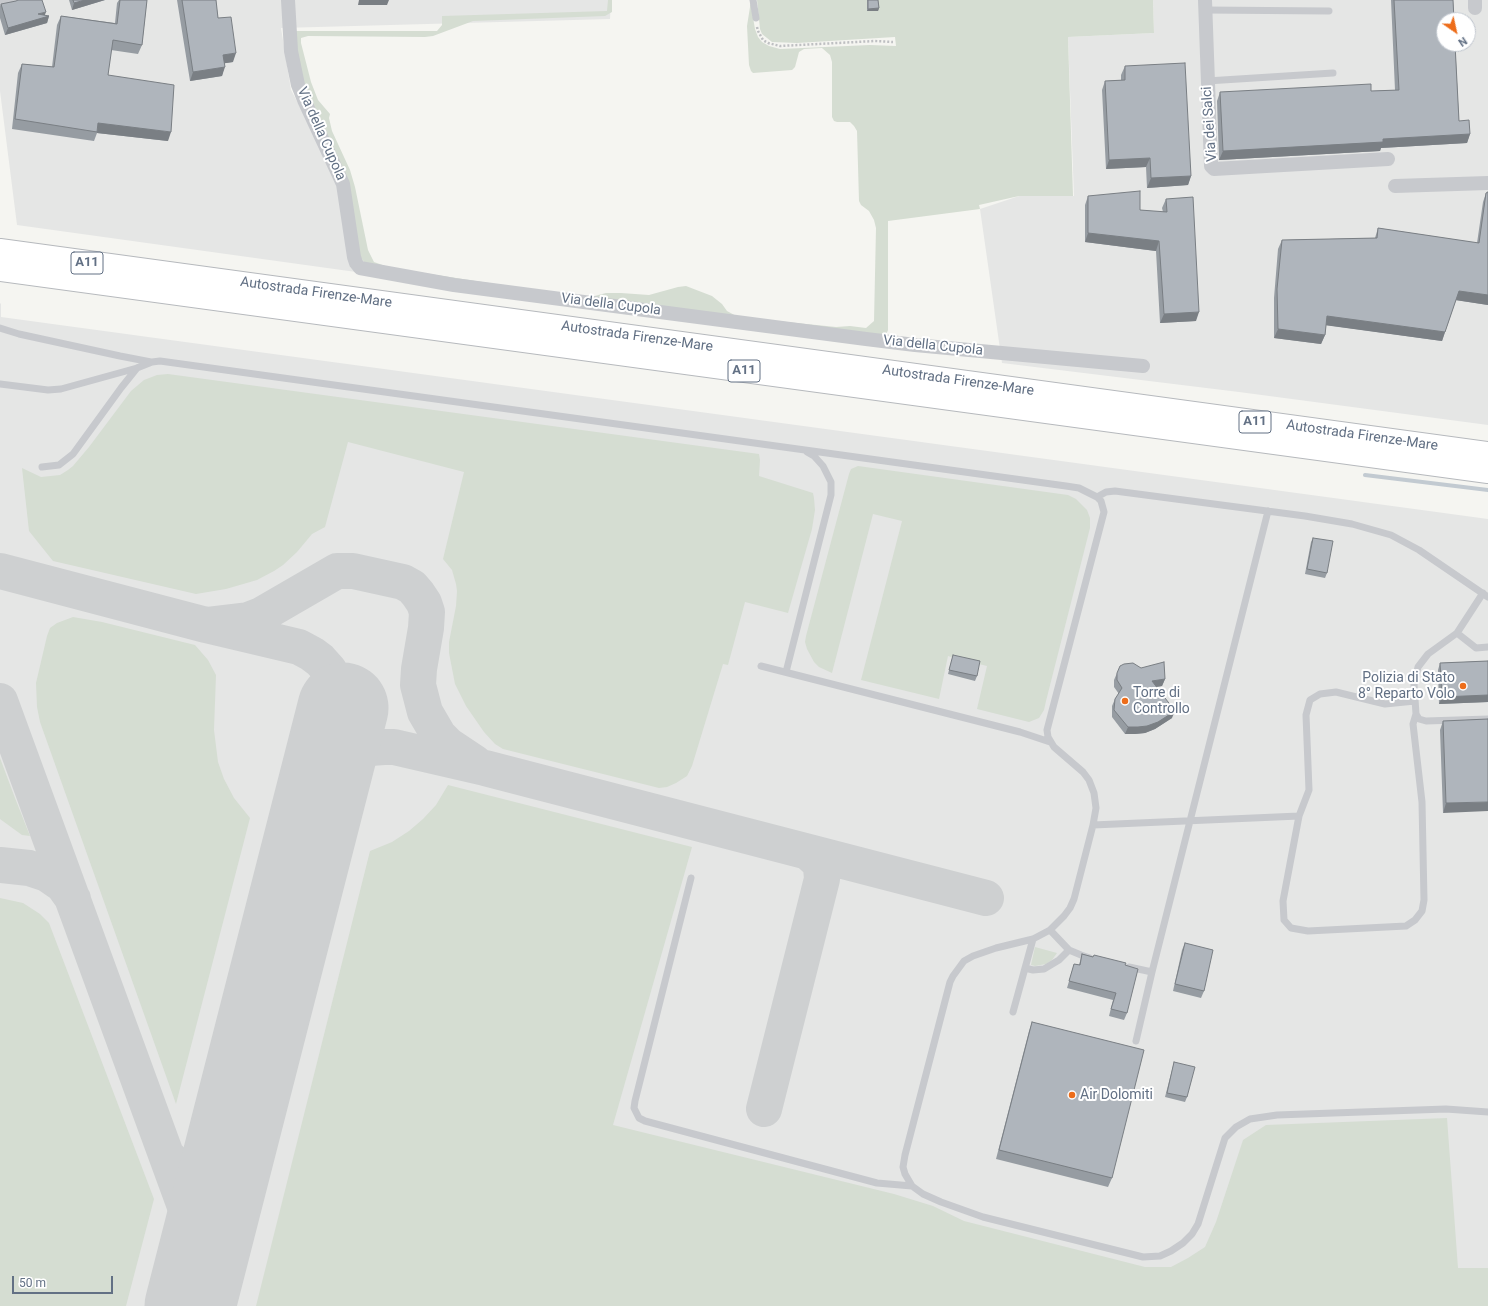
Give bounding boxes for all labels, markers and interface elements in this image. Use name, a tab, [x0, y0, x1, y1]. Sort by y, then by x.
north arrow	[1436, 12, 1476, 52]
text: N	[1456, 34, 1469, 49]
street label: Via della Cupola	[293, 85, 349, 183]
street label: Via dei Salci	[1199, 86, 1221, 162]
road number: A11	[71, 252, 103, 274]
street label: Autostrada Firenze-Mare	[239, 274, 393, 312]
street label: Via della Cupola	[560, 291, 662, 319]
street label: Autostrada Firenze-Mare	[560, 318, 714, 356]
street label: Via della Cupola	[882, 332, 984, 360]
road number: A11	[728, 360, 760, 382]
street label: Autostrada Firenze-Mare	[881, 362, 1035, 400]
road number: A11	[1239, 411, 1271, 433]
street label: Autostrada Firenze-Mare	[1285, 417, 1439, 455]
place label: Polizia di Stato 8° Reparto Volo	[1358, 670, 1455, 702]
marker: Polizia di Stato 8° Reparto Volo	[1458, 681, 1468, 691]
place label: Torre di Controllo	[1133, 685, 1190, 718]
marker: Torre di Controllo	[1120, 696, 1130, 706]
place label: Air Dolomiti	[1080, 1087, 1153, 1103]
marker: Air Dolomiti	[1067, 1090, 1077, 1100]
scale bar	[14, 1268, 115, 1294]
text: 50 m	[19, 1276, 46, 1290]

